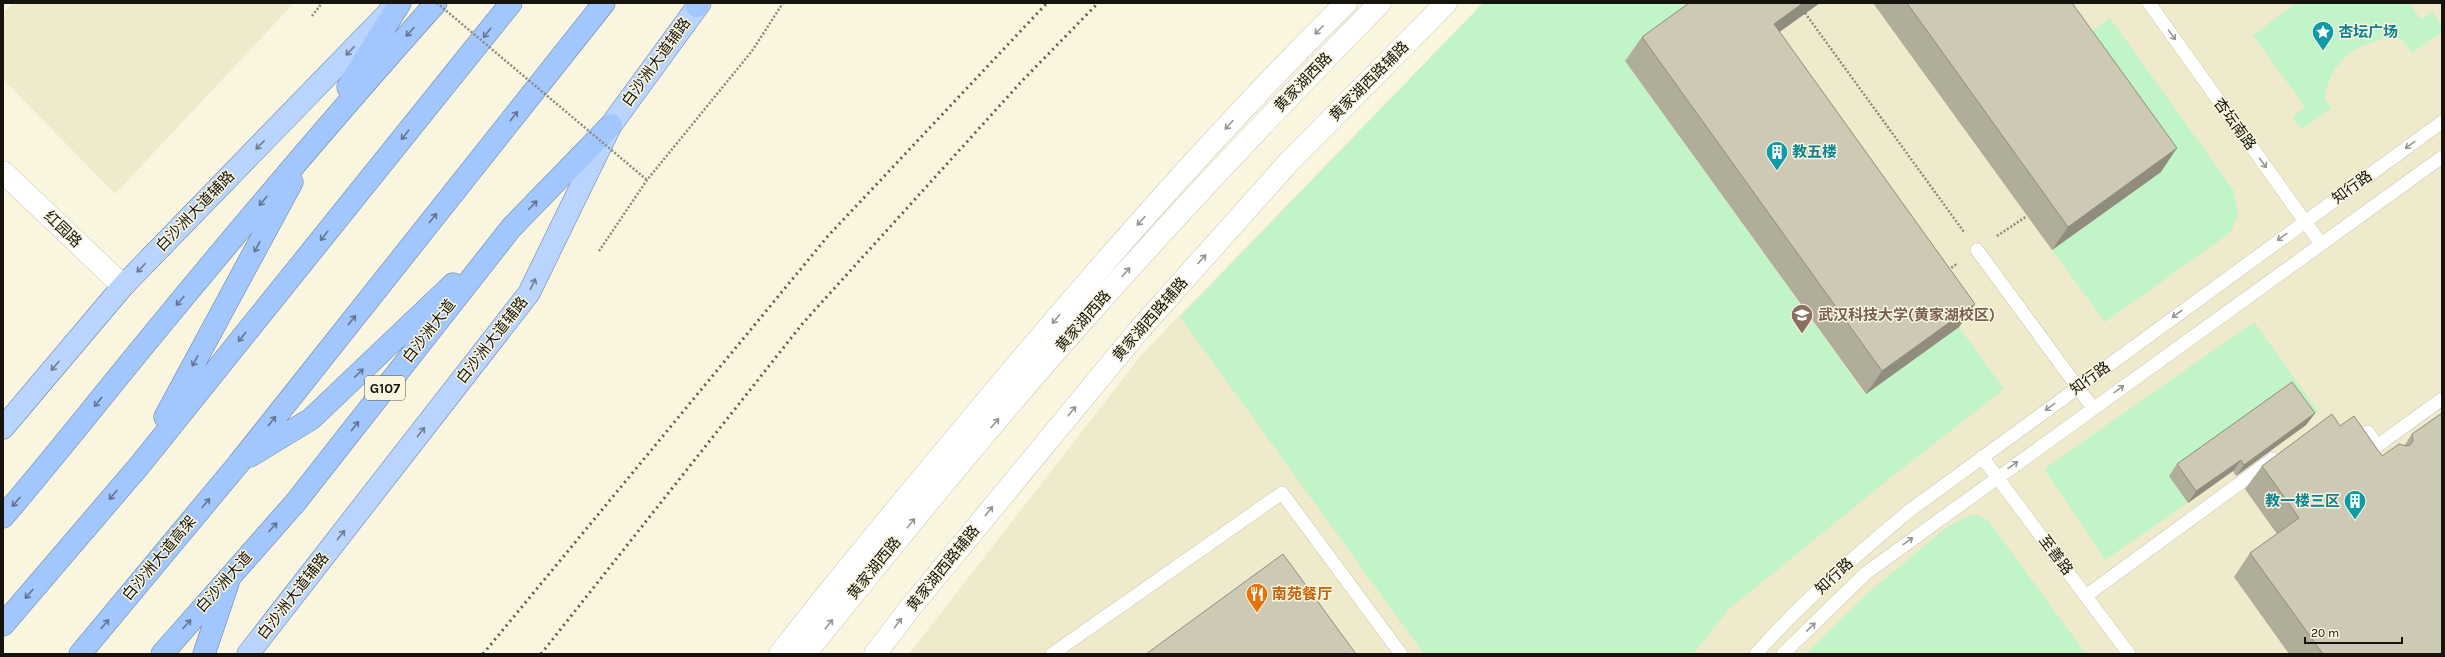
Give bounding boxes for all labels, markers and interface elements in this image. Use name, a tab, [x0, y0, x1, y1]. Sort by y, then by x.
street label: 白沙洲大道辅路	[618, 14, 694, 110]
place icon: 杏坛广场	[2310, 19, 2336, 52]
place label: 杏坛广场	[2338, 23, 2398, 41]
one-way arrow	[1314, 26, 1324, 35]
one-way arrow	[406, 27, 415, 37]
one-way arrow	[482, 28, 491, 39]
one-way arrow	[2168, 29, 2176, 40]
street label: 黄家湖西路辅路	[1326, 38, 1412, 124]
one-way arrow	[345, 46, 355, 56]
street label: 黄家湖西路	[1270, 49, 1336, 115]
street label: 杏坛南路	[2210, 94, 2260, 154]
one-way arrow	[510, 110, 518, 121]
one-way arrow	[1225, 120, 1234, 130]
one-way arrow	[401, 129, 410, 140]
building icon: 教五楼	[1764, 139, 1790, 172]
one-way arrow	[255, 140, 265, 150]
one-way arrow	[2405, 141, 2416, 149]
place label: 教五楼	[1792, 143, 1837, 161]
one-way arrow	[2259, 158, 2267, 169]
street label: 知行路	[2329, 166, 2375, 208]
street label: 白沙洲大道辅路	[152, 167, 238, 255]
one-way arrow	[259, 196, 268, 206]
one-way arrow	[529, 200, 538, 210]
street label: 红园路	[41, 207, 85, 251]
one-way arrow	[429, 212, 438, 223]
one-way arrow	[1137, 215, 1146, 226]
one-way arrow	[319, 230, 328, 241]
one-way arrow	[2277, 233, 2288, 242]
one-way arrow	[252, 241, 260, 253]
one-way arrow	[1197, 254, 1207, 264]
one-way arrow	[136, 263, 145, 273]
one-way arrow	[1121, 267, 1131, 277]
street label: 黄家湖西路辅路	[1109, 273, 1191, 365]
one-way arrow	[530, 279, 537, 291]
street label: 黄家湖西路	[1052, 287, 1114, 355]
street label: 白沙洲大道辅路	[453, 293, 531, 387]
one-way arrow	[176, 296, 185, 306]
street label: 白沙洲大道	[399, 296, 459, 366]
school or university icon: 武汉科技大学(黄家湖校区)	[1789, 302, 1815, 335]
place label: 武汉科技大学(黄家湖校区)	[1818, 306, 1995, 324]
one-way arrow	[2172, 310, 2183, 318]
one-way arrow	[1052, 313, 1061, 324]
one-way arrow	[348, 314, 357, 325]
one-way arrow	[238, 332, 247, 343]
one-way arrow	[191, 355, 198, 367]
street label: 知行路	[2067, 357, 2113, 399]
one-way arrow	[51, 361, 60, 372]
one-way arrow	[354, 369, 364, 378]
road number: G107	[365, 376, 405, 400]
one-way arrow	[2113, 385, 2124, 393]
one-way arrow	[94, 397, 103, 408]
one-way arrow	[2045, 403, 2056, 411]
one-way arrow	[1067, 405, 1076, 416]
one-way arrow	[267, 416, 276, 427]
one-way arrow	[990, 419, 999, 429]
one-way arrow	[351, 420, 360, 431]
one-way arrow	[416, 427, 425, 438]
one-way arrow	[2008, 461, 2019, 469]
building icon: 教一楼三区	[2342, 488, 2368, 521]
one-way arrow	[109, 490, 118, 501]
place label: 教一楼三区	[2265, 492, 2340, 510]
one-way arrow	[11, 497, 20, 508]
one-way arrow	[201, 497, 210, 508]
one-way arrow	[985, 506, 994, 517]
street label: 白沙洲大道高架	[118, 512, 200, 604]
one-way arrow	[907, 517, 915, 528]
one-way arrow	[269, 521, 278, 532]
street label: 黄家湖西路辅路	[903, 522, 983, 614]
one-way arrow	[336, 529, 345, 540]
street label: 至善路	[2035, 532, 2077, 578]
street label: 黄家湖西路	[843, 533, 905, 603]
one-way arrow	[1903, 537, 1914, 546]
street label: 白沙洲大道	[192, 548, 256, 616]
street label: 白沙洲大道辅路	[254, 549, 332, 643]
street label: 知行路	[1811, 554, 1857, 598]
restaurant icon: 南苑餐厅	[1244, 581, 1270, 614]
place label: 南苑餐厅	[1272, 585, 1332, 603]
one-way arrow	[24, 589, 33, 600]
one-way arrow	[825, 618, 834, 629]
one-way arrow	[894, 618, 903, 629]
one-way arrow	[100, 619, 109, 629]
one-way arrow	[183, 619, 192, 629]
scale bar	[2305, 619, 2402, 645]
one-way arrow	[1806, 622, 1816, 632]
text: 20 m	[2311, 626, 2339, 640]

